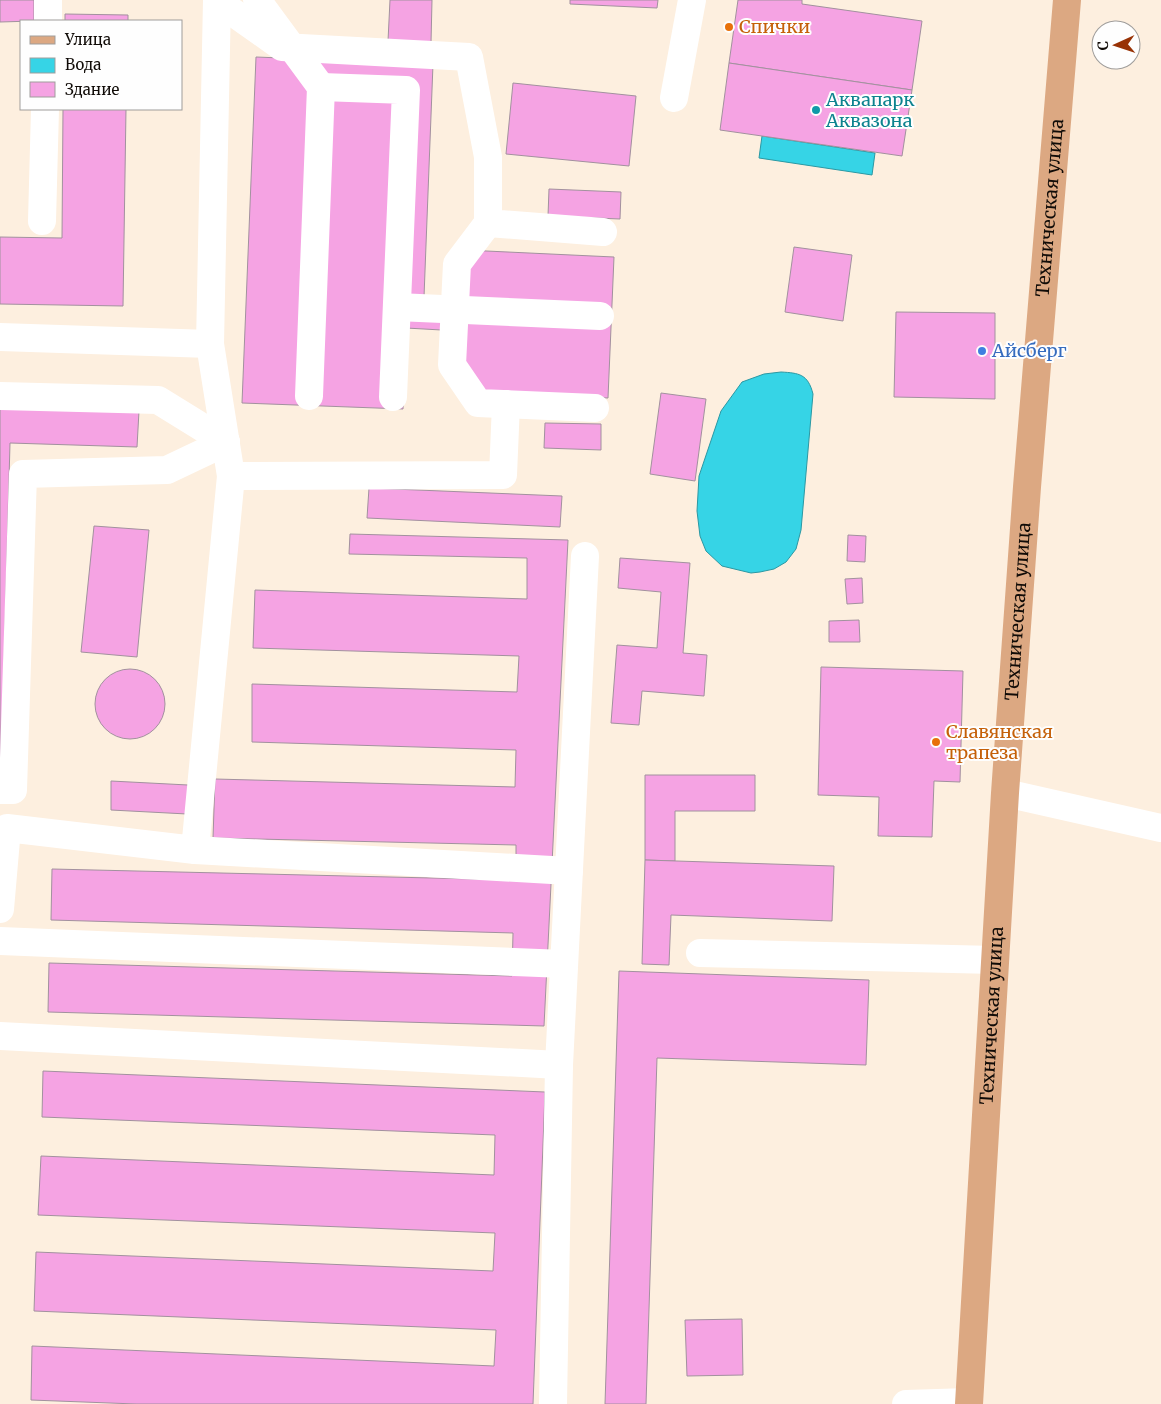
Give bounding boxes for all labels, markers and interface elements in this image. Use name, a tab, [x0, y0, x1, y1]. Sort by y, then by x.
place label: Спички	[739, 15, 810, 38]
legend	[20, 20, 182, 110]
north arrow	[1091, 20, 1141, 70]
marker: Спички	[723, 21, 735, 33]
text: Улица	[64, 30, 111, 49]
text: С	[1094, 41, 1112, 51]
text: Вода	[65, 55, 101, 74]
text: Здание	[65, 80, 119, 99]
place label: Аквапарк Аквазона	[825, 88, 915, 132]
marker: Аквапарк Аквазона	[810, 104, 822, 116]
street label: Техническая улица	[1031, 118, 1068, 298]
place label: Айсберг	[991, 339, 1067, 362]
marker: Айсберг	[976, 345, 988, 357]
street label: Техническая улица	[1000, 521, 1035, 701]
place label: Славянская трапеза	[946, 720, 1053, 764]
marker: Славянская трапеза	[930, 736, 942, 748]
street label: Техническая улица	[975, 926, 1008, 1105]

